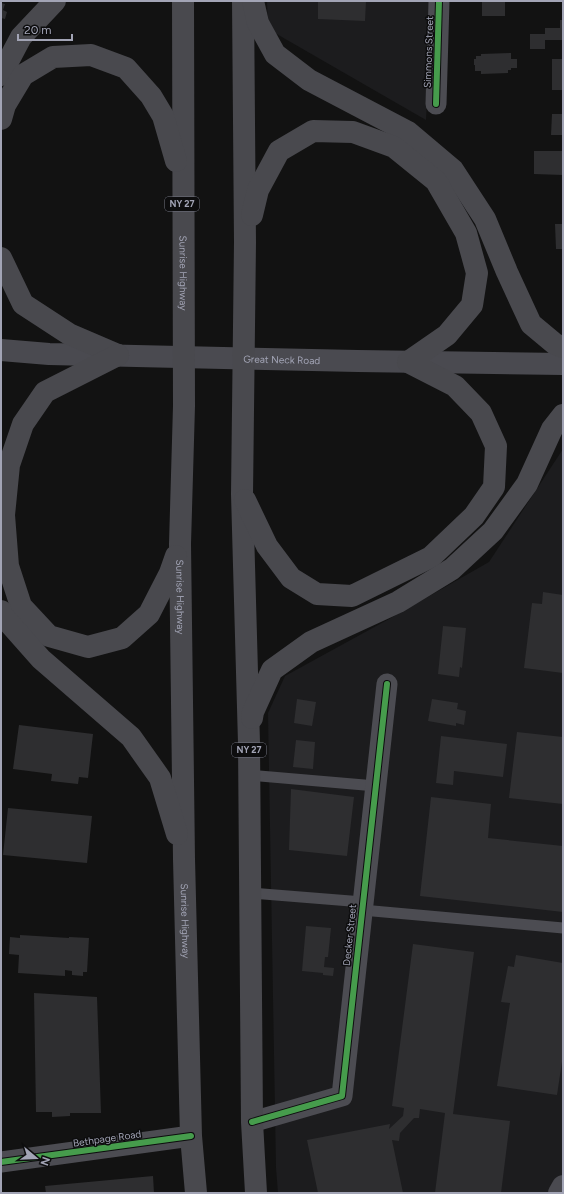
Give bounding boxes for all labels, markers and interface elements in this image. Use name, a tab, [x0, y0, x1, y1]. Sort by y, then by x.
scale bar	[18, 16, 72, 42]
street label: Simmons Street	[421, 16, 436, 88]
text: 20 m	[24, 23, 52, 37]
road number: NY 27	[165, 197, 199, 211]
street label: Sunrise Highway	[177, 236, 190, 311]
street label: Great Neck Road	[243, 352, 320, 367]
street label: Sunrise Highway	[173, 559, 187, 635]
road number: NY 27	[232, 743, 266, 757]
street label: Sunrise Highway	[178, 883, 193, 959]
street label: Decker Street	[340, 903, 359, 966]
street label: Bethpage Road	[72, 1127, 142, 1150]
north arrow	[16, 1138, 56, 1178]
text: N	[37, 1155, 53, 1167]

